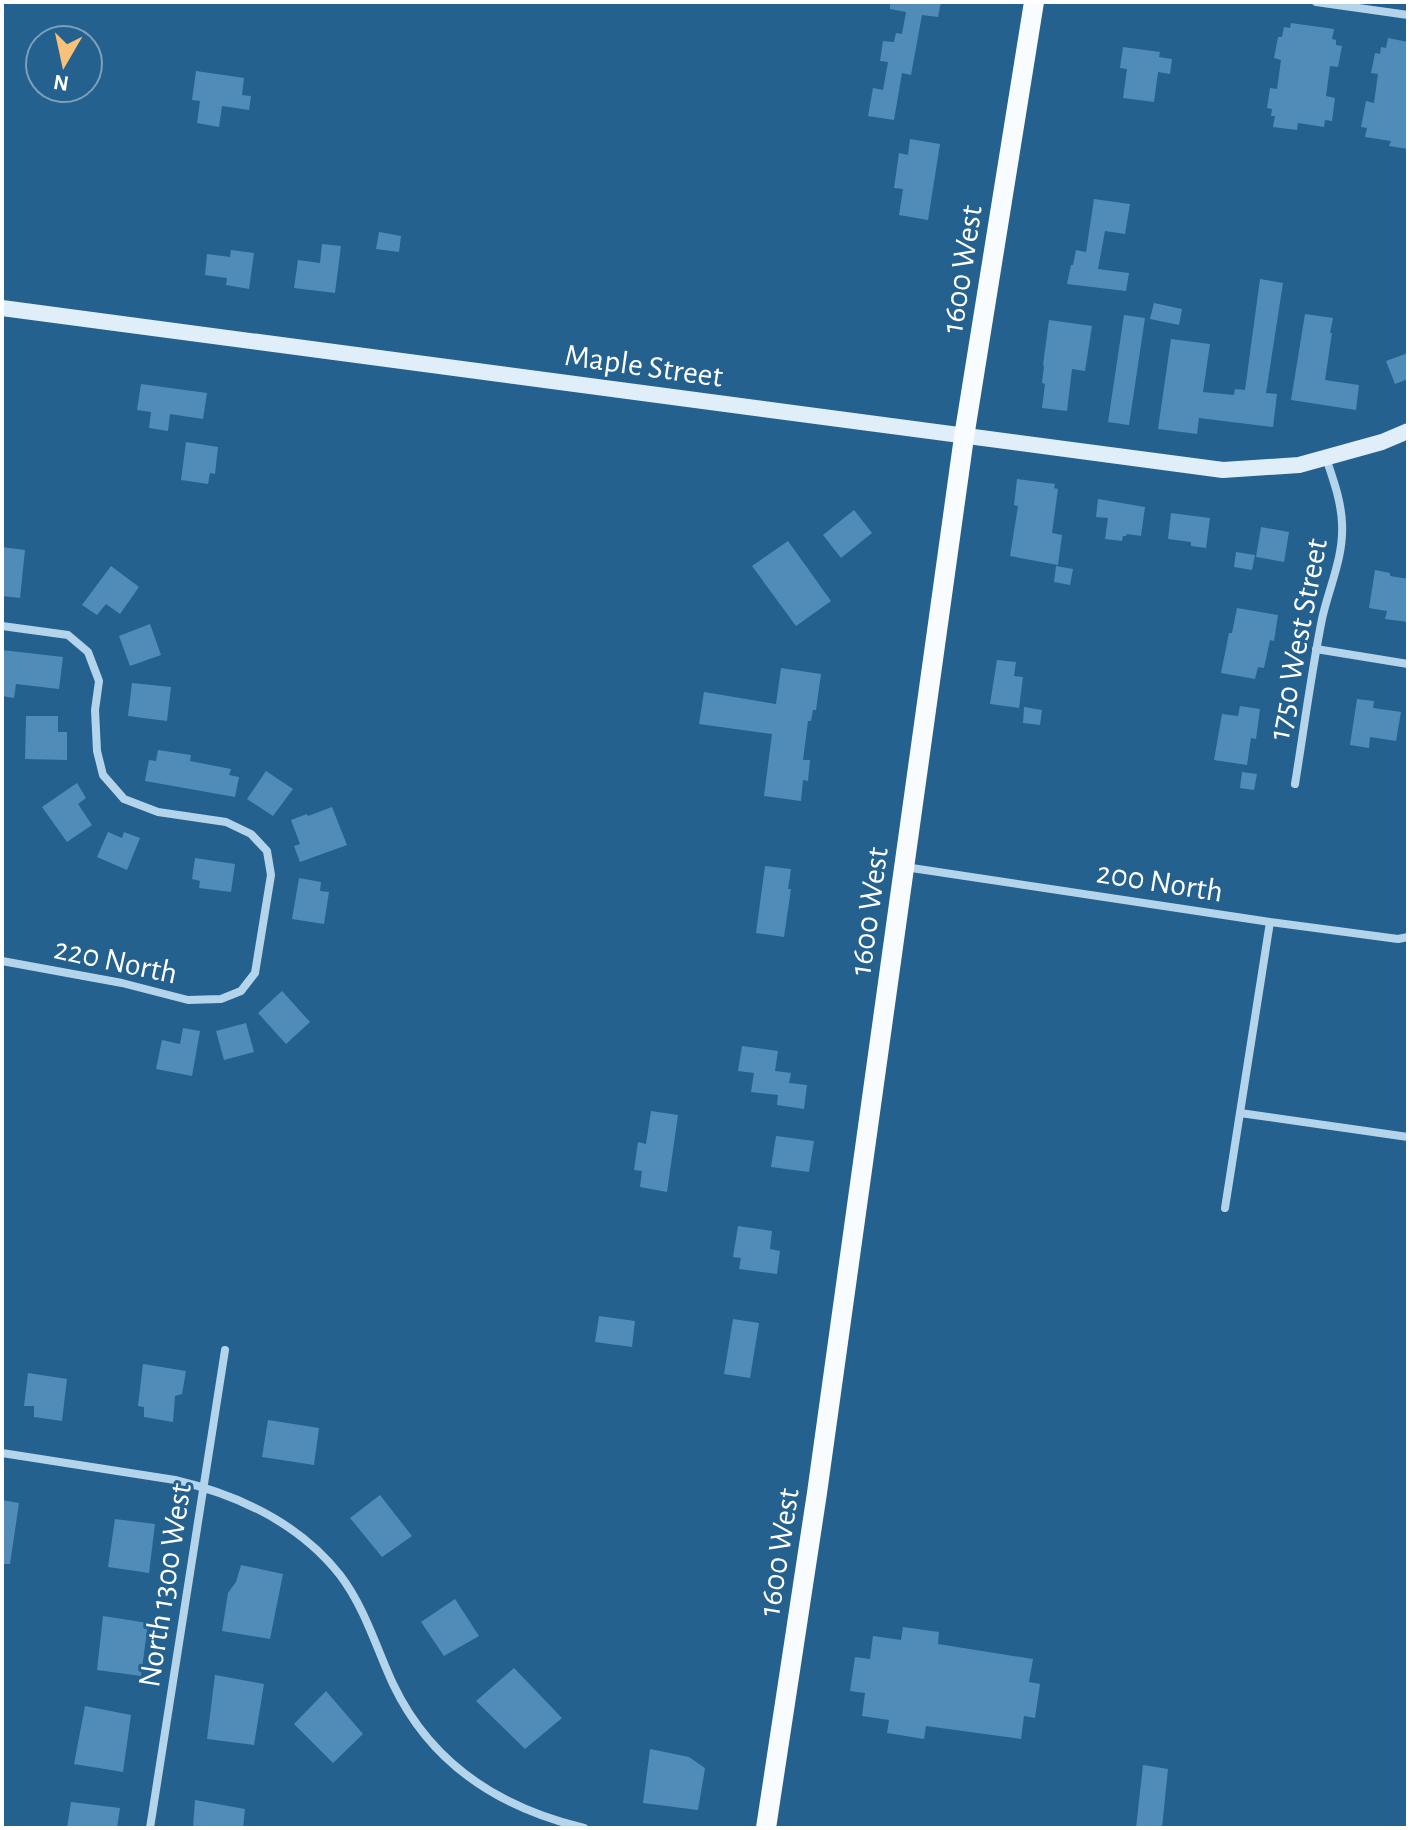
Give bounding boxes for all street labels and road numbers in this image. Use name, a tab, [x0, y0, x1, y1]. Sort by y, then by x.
street label: 1600 West	[936, 203, 988, 335]
street label: Maple Street	[563, 339, 725, 393]
street label: 1750 West Street	[1263, 536, 1333, 743]
street label: 1600 West	[844, 845, 894, 977]
street label: 200 North	[1094, 856, 1225, 908]
street label: 220 North	[51, 932, 180, 990]
street label: North 1300 West	[133, 1481, 197, 1690]
street label: 1600 West	[753, 1486, 805, 1618]

